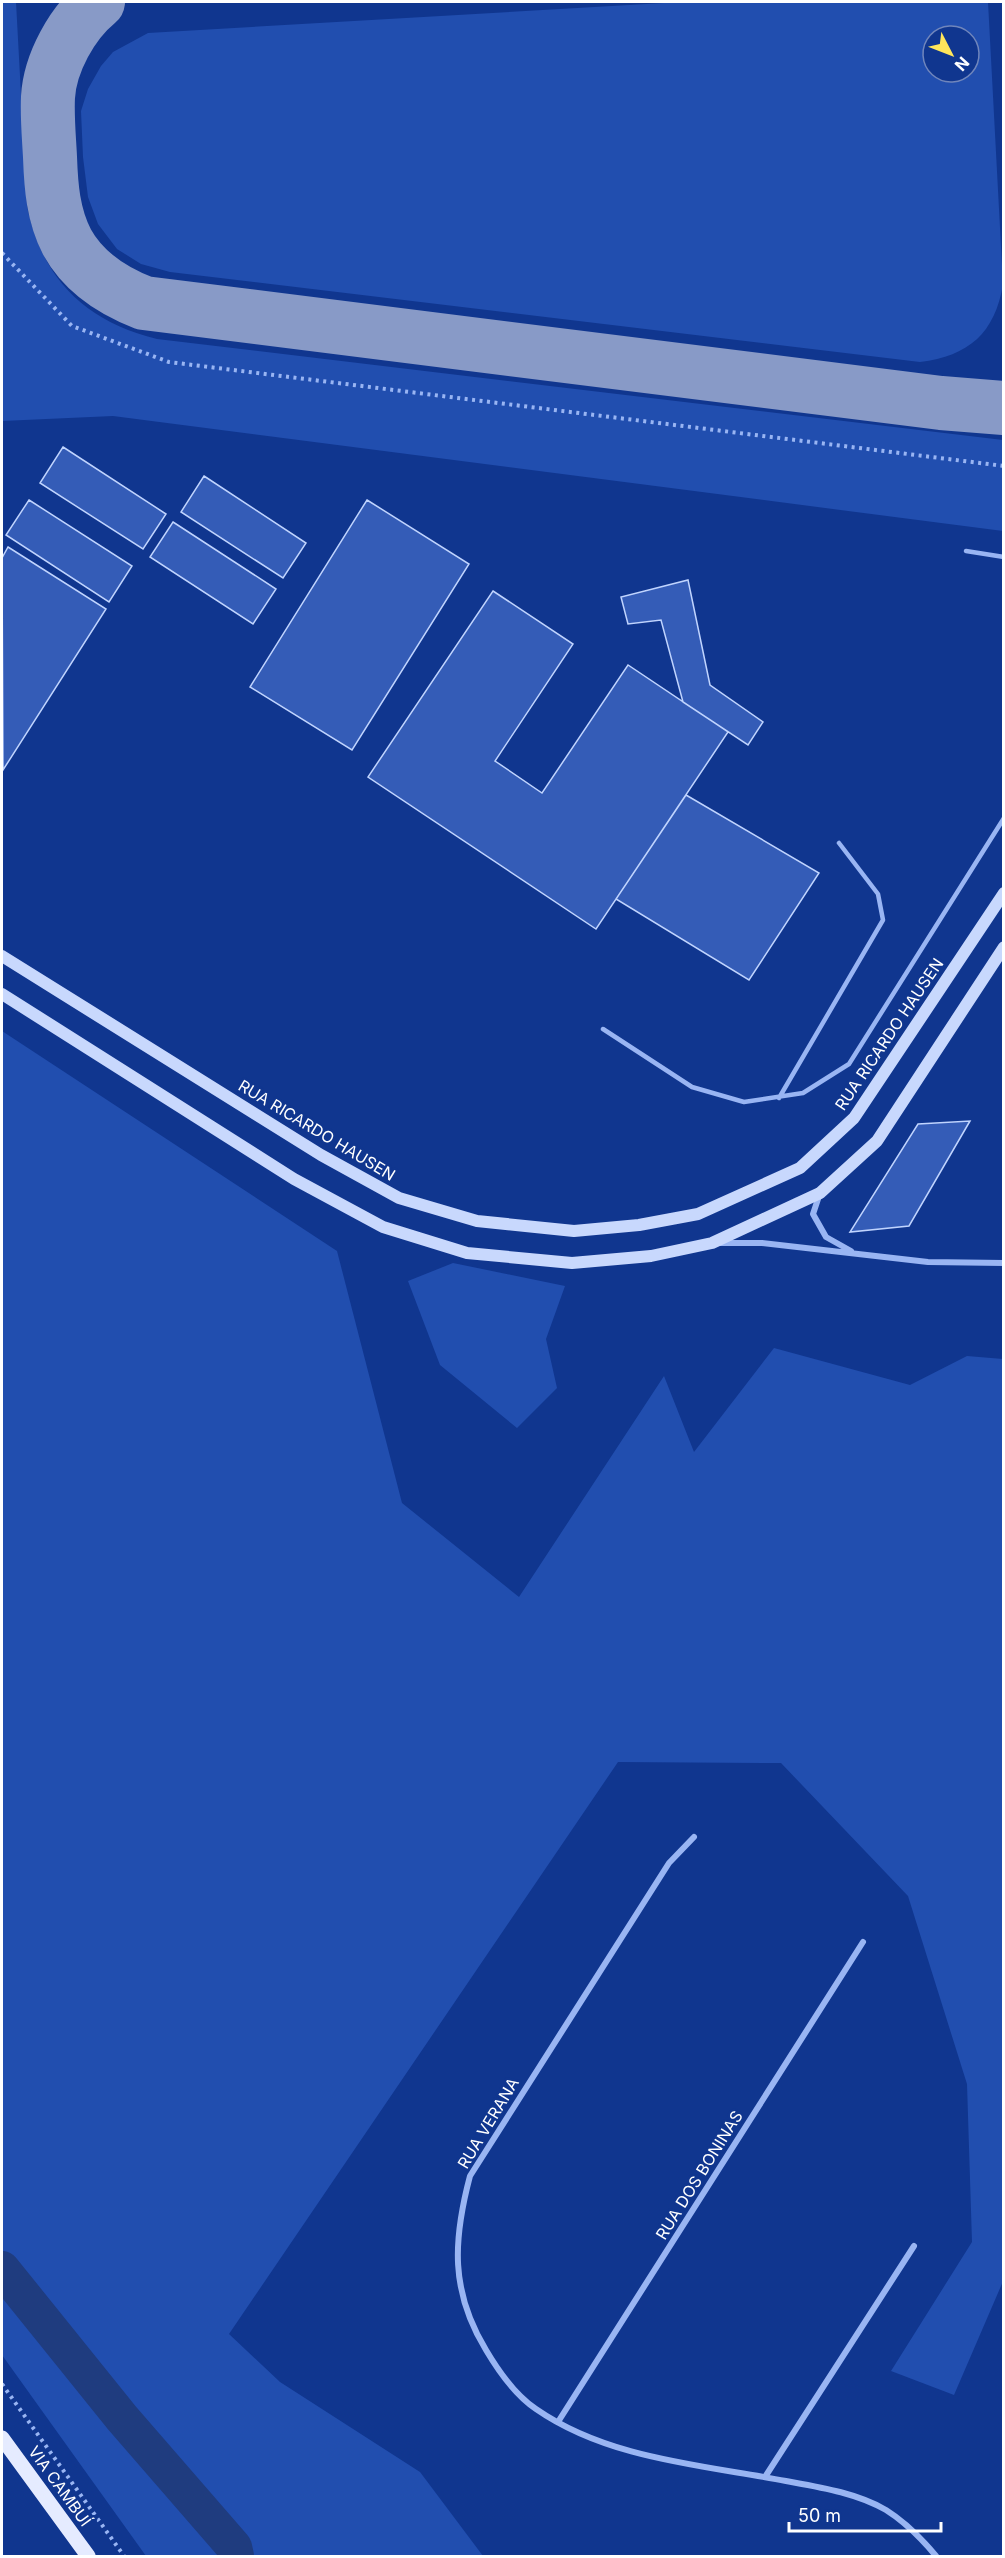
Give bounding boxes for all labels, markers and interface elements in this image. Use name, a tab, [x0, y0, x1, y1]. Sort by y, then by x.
north arrow	[921, 24, 981, 84]
text: N	[951, 53, 974, 75]
street label: RUA RICARDO HAUSEN	[831, 954, 947, 1114]
street label: RUA RICARDO HAUSEN	[235, 1075, 399, 1185]
street label: RUA VERANA	[453, 2074, 523, 2172]
street label: RUA DOS BONINAS	[651, 2107, 747, 2243]
street label: VIA CAMBUÍ	[24, 2442, 96, 2531]
scale bar	[789, 2495, 940, 2533]
text: 50 m	[798, 2505, 841, 2526]

